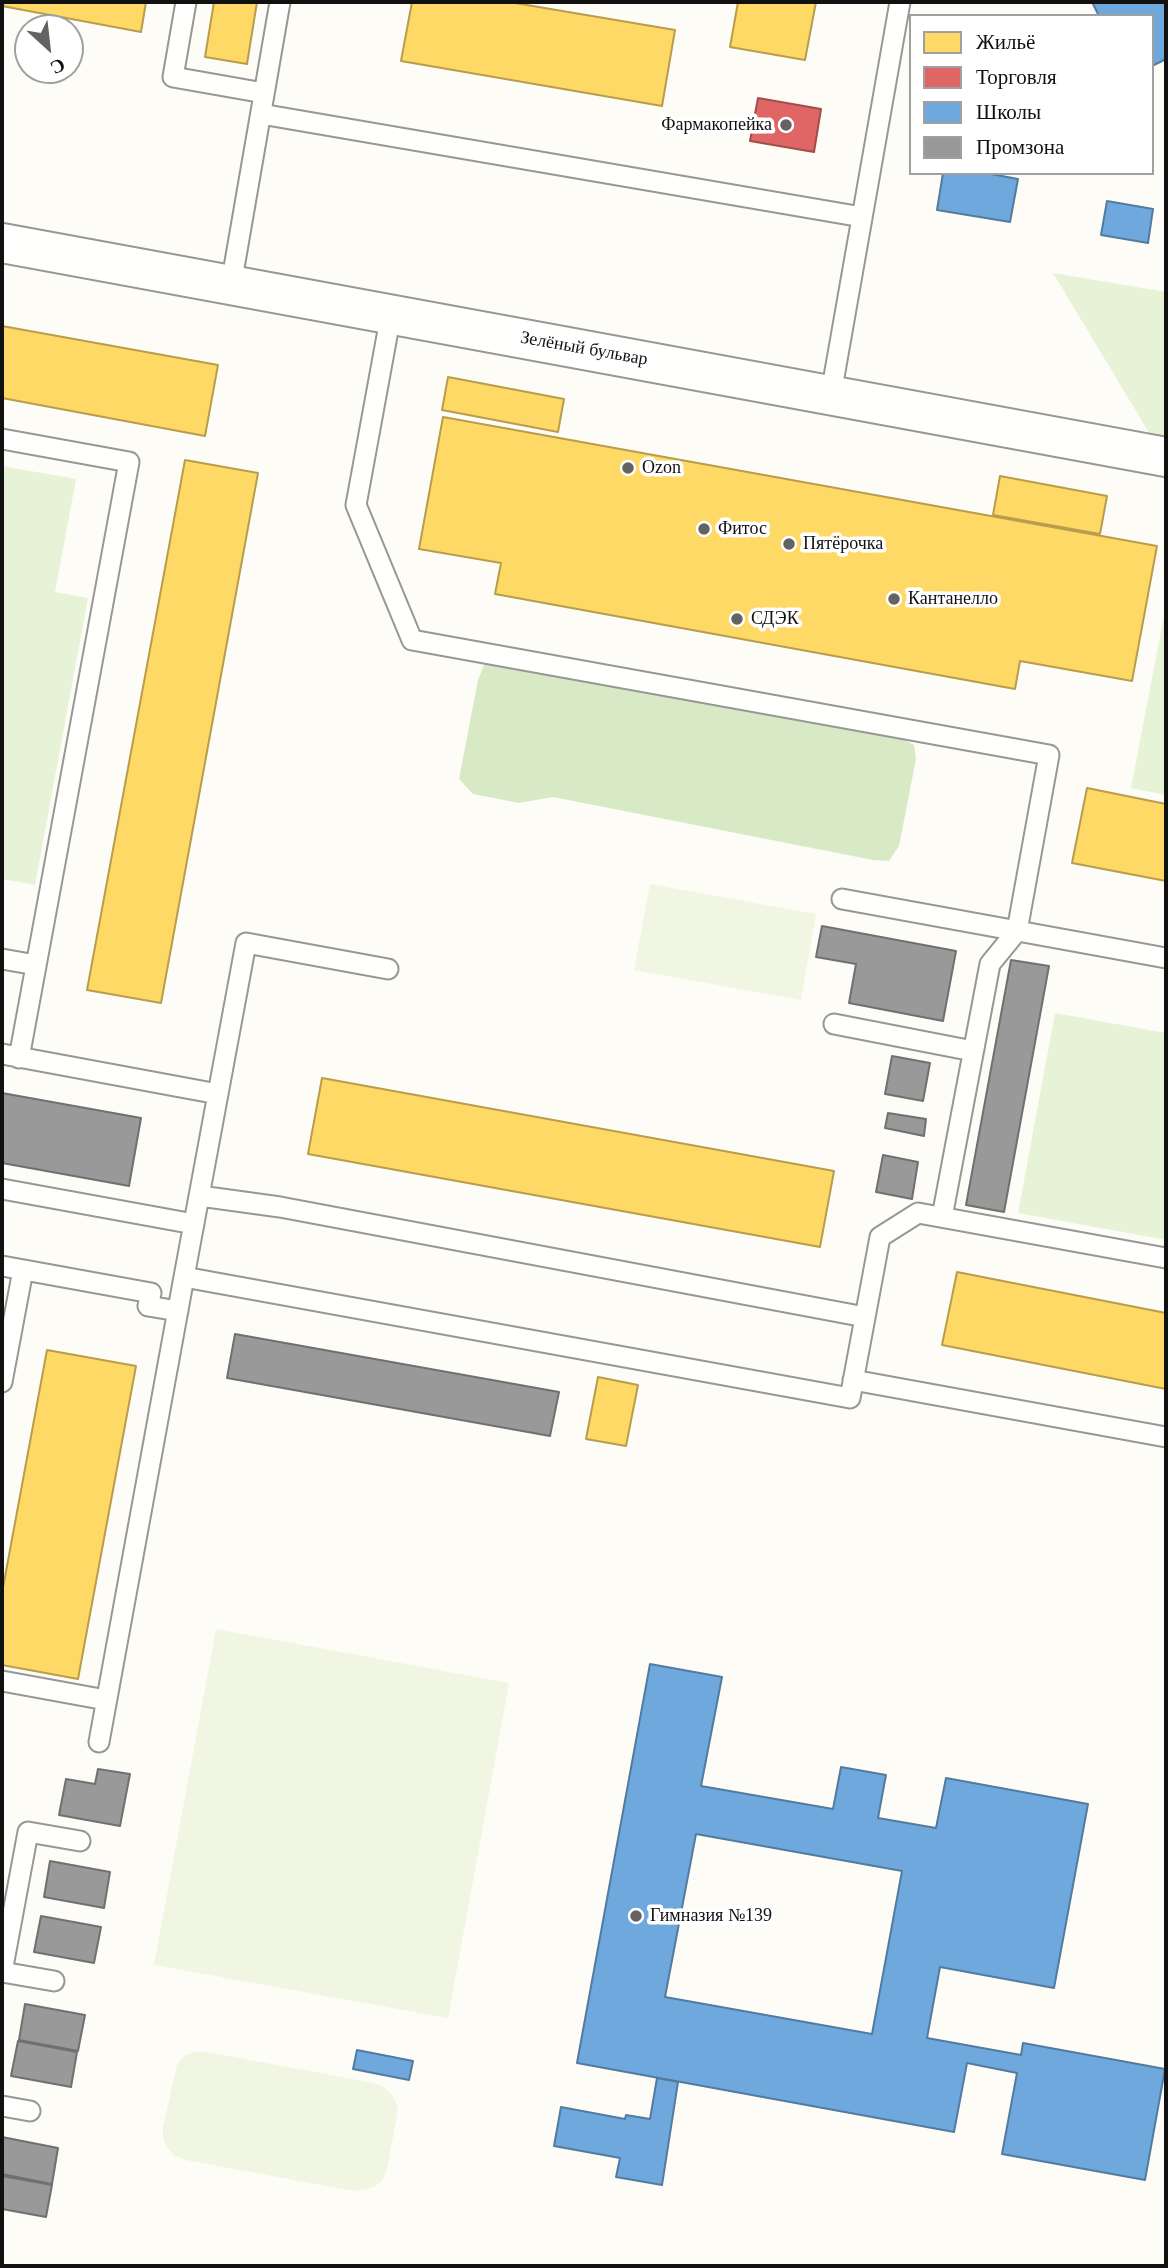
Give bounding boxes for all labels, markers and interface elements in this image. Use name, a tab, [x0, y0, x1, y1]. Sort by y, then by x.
north arrow	[14, 14, 84, 84]
legend	[909, 14, 1154, 175]
text: Жильё	[976, 30, 1035, 54]
text: С	[47, 54, 69, 79]
text: Торговля	[976, 65, 1057, 89]
text: Школы	[976, 100, 1041, 124]
place label: Фармакопейка	[661, 114, 772, 136]
marker: Фармакопейка	[778, 117, 794, 133]
text: Промзона	[976, 135, 1064, 159]
street label: Зелёный бульвар	[519, 327, 649, 371]
place label: Ozon	[642, 457, 681, 479]
marker: Ozon	[620, 460, 636, 476]
place label: Фитос	[718, 518, 767, 540]
marker: Фитос	[696, 521, 712, 537]
place label: Пятёрочка	[803, 533, 883, 555]
marker: Пятёрочка	[781, 536, 797, 552]
place label: Кантанелло	[908, 588, 998, 610]
marker: Кантанелло	[886, 591, 902, 607]
place label: СДЭК	[751, 608, 799, 630]
marker: СДЭК	[729, 611, 745, 627]
place label: Гимназия №139	[650, 1905, 772, 1927]
marker: Гимназия №139	[628, 1908, 644, 1924]

